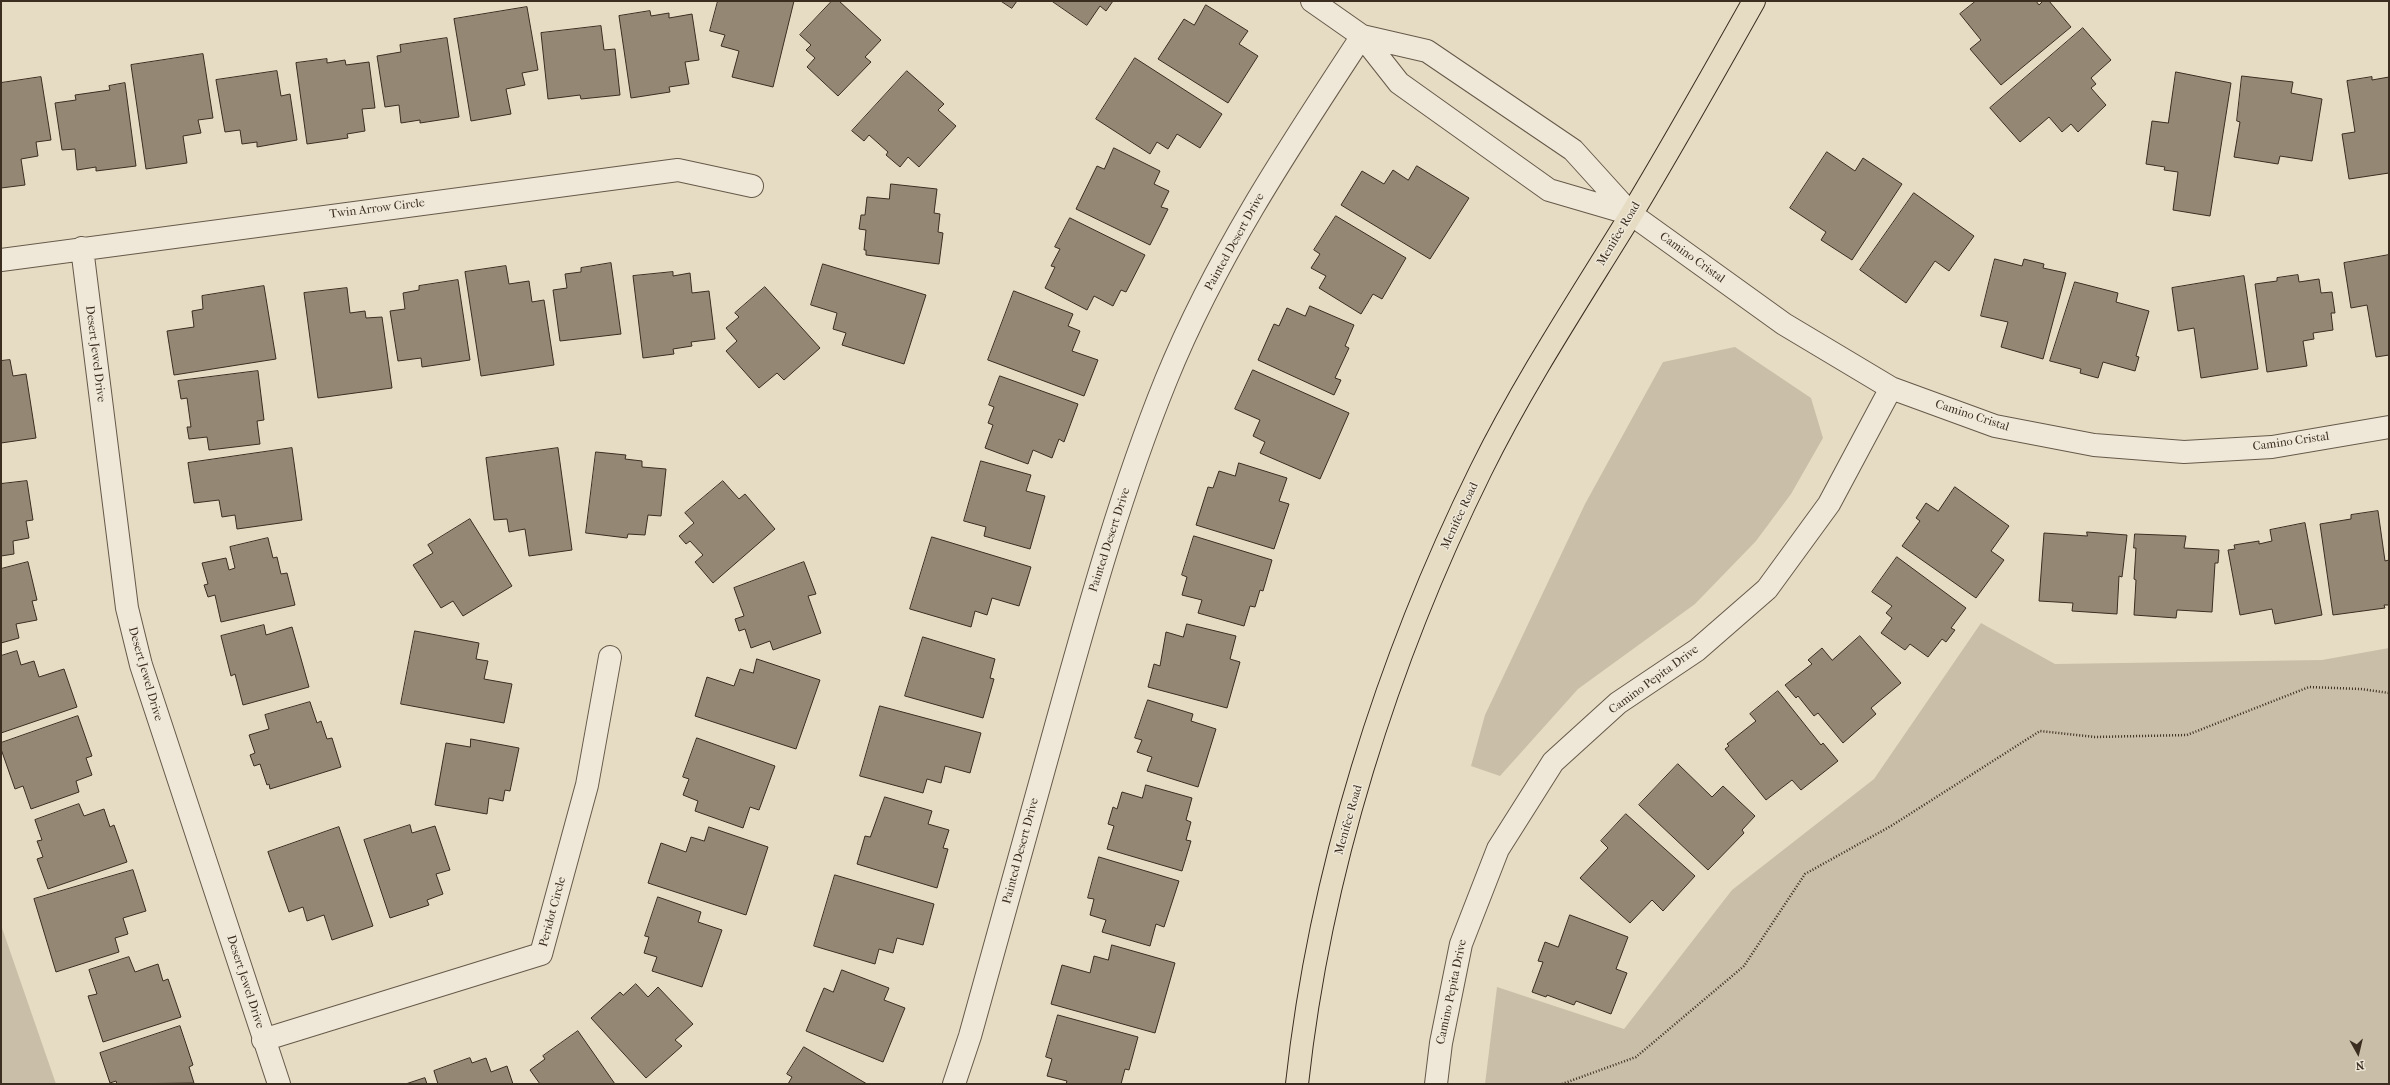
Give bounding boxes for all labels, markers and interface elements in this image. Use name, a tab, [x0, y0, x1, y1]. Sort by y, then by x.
street label: Painted Desert Drive	[1202, 191, 1268, 293]
street label: Twin Arrow Circle	[328, 196, 426, 222]
street label: Menifee Road	[1594, 199, 1644, 269]
street label: Camino Cristal	[1657, 230, 1727, 286]
street label: Desert Jewel Drive	[82, 305, 108, 403]
street label: Camino Cristal	[1933, 397, 2011, 435]
street label: Camino Cristal	[2252, 430, 2330, 454]
street label: Menifee Road	[1438, 480, 1482, 552]
street label: Painted Desert Drive	[1086, 486, 1134, 594]
street label: Desert Jewel Drive	[125, 625, 165, 723]
street label: Camino Pepita Drive	[1606, 643, 1702, 717]
street label: Menifee Road	[1332, 783, 1366, 857]
street label: Painted Desert Drive	[1000, 796, 1042, 906]
street label: Peridot Circle	[537, 875, 569, 949]
street label: Desert Jewel Drive	[223, 933, 267, 1031]
street label: Camino Pepita Drive	[1434, 938, 1470, 1046]
north arrow	[2338, 1033, 2378, 1073]
text: N	[2355, 1058, 2365, 1072]

